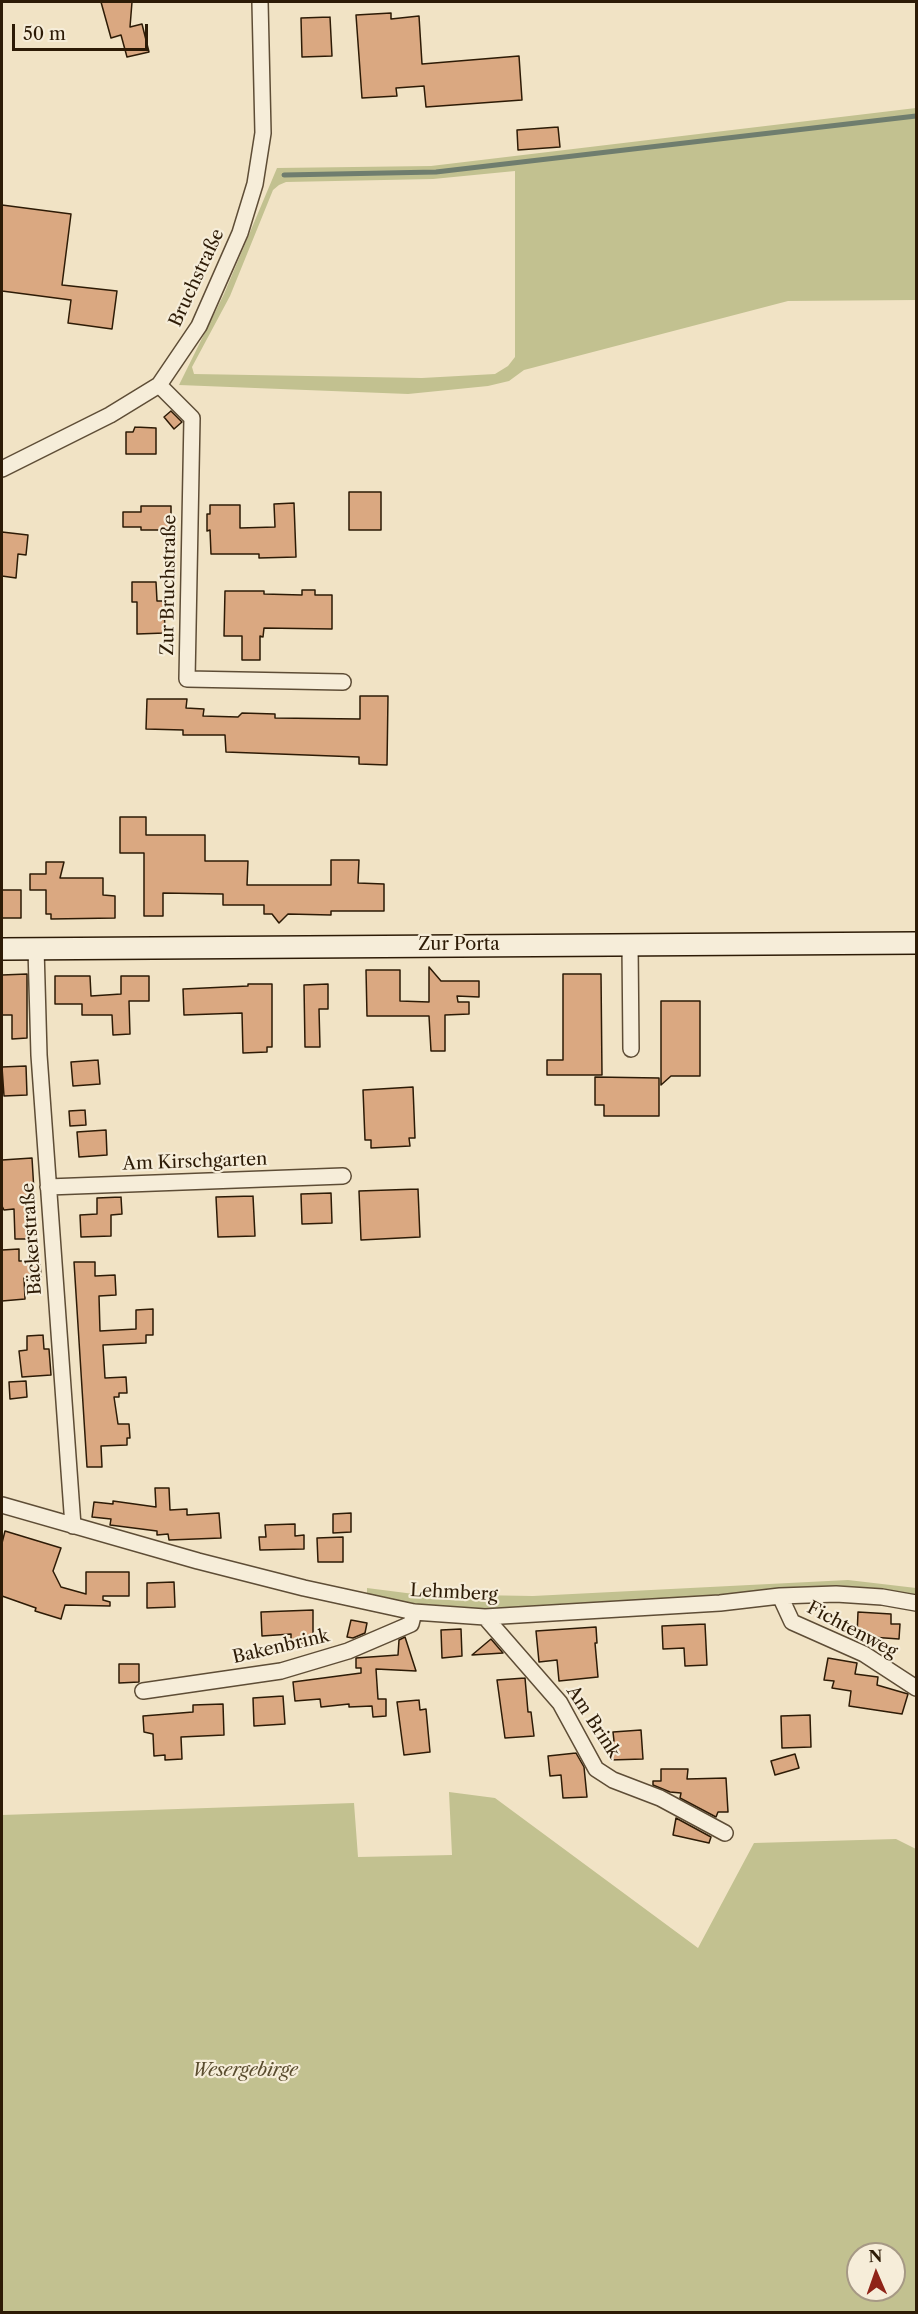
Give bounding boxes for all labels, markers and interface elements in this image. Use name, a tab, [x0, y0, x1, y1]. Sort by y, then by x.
scale bar	[15, 12, 152, 50]
text: 50 m	[23, 23, 66, 45]
street label: Bruchstraße	[165, 226, 229, 330]
street label: Zur Bruchstraße	[157, 514, 181, 656]
street label: Zur Porta	[418, 934, 500, 956]
street label: Am Kirschgarten	[122, 1149, 268, 1175]
street label: Bäckerstraße	[17, 1182, 47, 1296]
street label: Lehmberg	[410, 1580, 498, 1606]
street label: Fichtenweg	[803, 1597, 901, 1663]
street label: Bakenbrink	[230, 1625, 332, 1669]
street label: Am Brink	[562, 1682, 624, 1762]
park label: Wesergebirge	[192, 2060, 298, 2082]
north arrow	[846, 2242, 906, 2302]
text: N	[868, 2246, 883, 2266]

